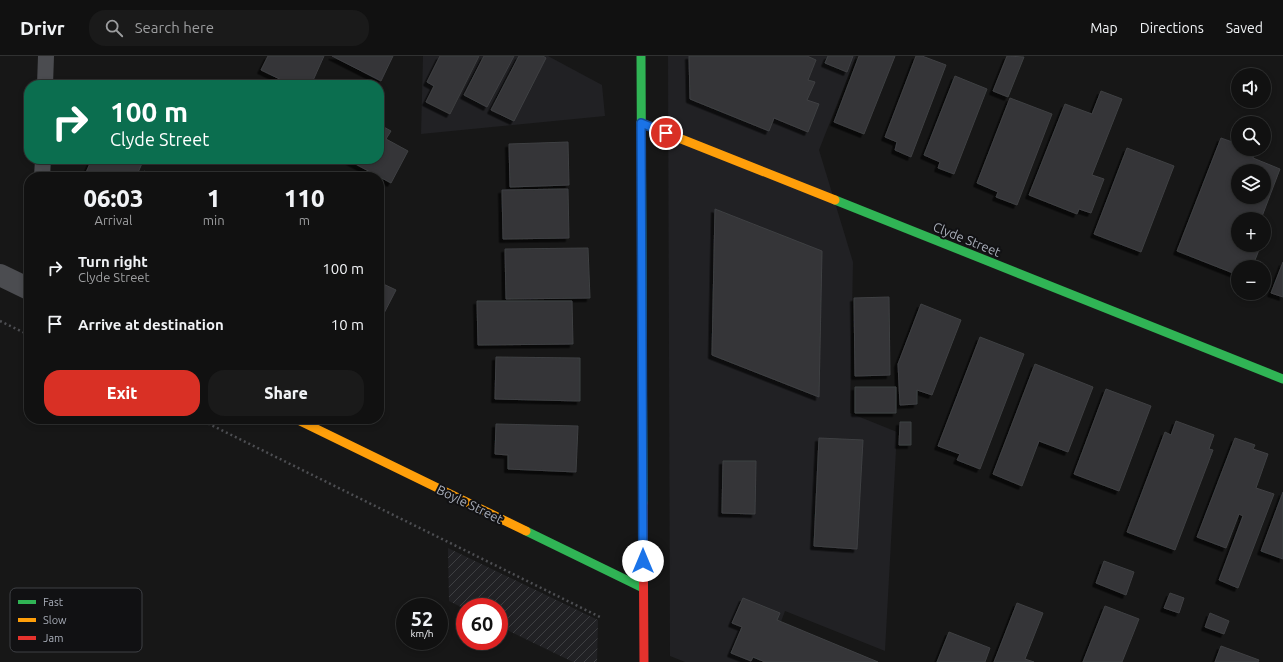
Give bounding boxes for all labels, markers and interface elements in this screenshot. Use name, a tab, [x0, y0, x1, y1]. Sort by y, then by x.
search box	[89, 10, 369, 46]
text: Drivr	[20, 17, 65, 39]
icon: search	[103, 17, 125, 39]
text: Search here	[135, 19, 214, 36]
text: Map	[1090, 20, 1118, 36]
text: Directions	[1140, 20, 1204, 36]
text: Saved	[1226, 20, 1263, 36]
map controls	[1231, 68, 1271, 300]
button: sound	[1231, 68, 1271, 108]
icon: right	[44, 96, 96, 148]
text: 100 m	[110, 96, 188, 127]
pin	[649, 116, 683, 150]
button: search	[1231, 116, 1271, 156]
icon: arrive	[655, 122, 677, 144]
text: Clyde Street	[110, 129, 209, 149]
button: layers	[1231, 164, 1271, 204]
text: 06:03	[83, 185, 143, 212]
text: 1	[207, 185, 220, 212]
text: 110	[284, 185, 325, 212]
button: +	[1231, 212, 1271, 252]
text: Arrival	[94, 213, 132, 227]
text: min	[203, 213, 225, 227]
text: m	[299, 213, 310, 227]
street label: Clyde Street	[931, 219, 1003, 259]
text: Turn right	[78, 253, 148, 270]
icon: right	[44, 257, 66, 279]
text: 100 m	[322, 260, 364, 277]
button: −	[1231, 260, 1271, 300]
text: Clyde Street	[78, 270, 150, 284]
icon: arrive	[44, 313, 66, 335]
text: Arrive at destination	[78, 316, 224, 333]
text: 10 m	[331, 316, 364, 333]
button: Exit	[44, 370, 200, 416]
button: Share	[208, 370, 364, 416]
street label: Boyle Street	[435, 482, 505, 526]
position arrow	[622, 540, 664, 582]
legend	[10, 588, 142, 652]
text: Fast	[43, 596, 64, 608]
speed limit sign: 60	[456, 598, 508, 650]
text: 52	[411, 607, 433, 630]
text: Slow	[43, 614, 67, 626]
text: km/h	[410, 628, 434, 639]
text: Jam	[43, 632, 64, 644]

